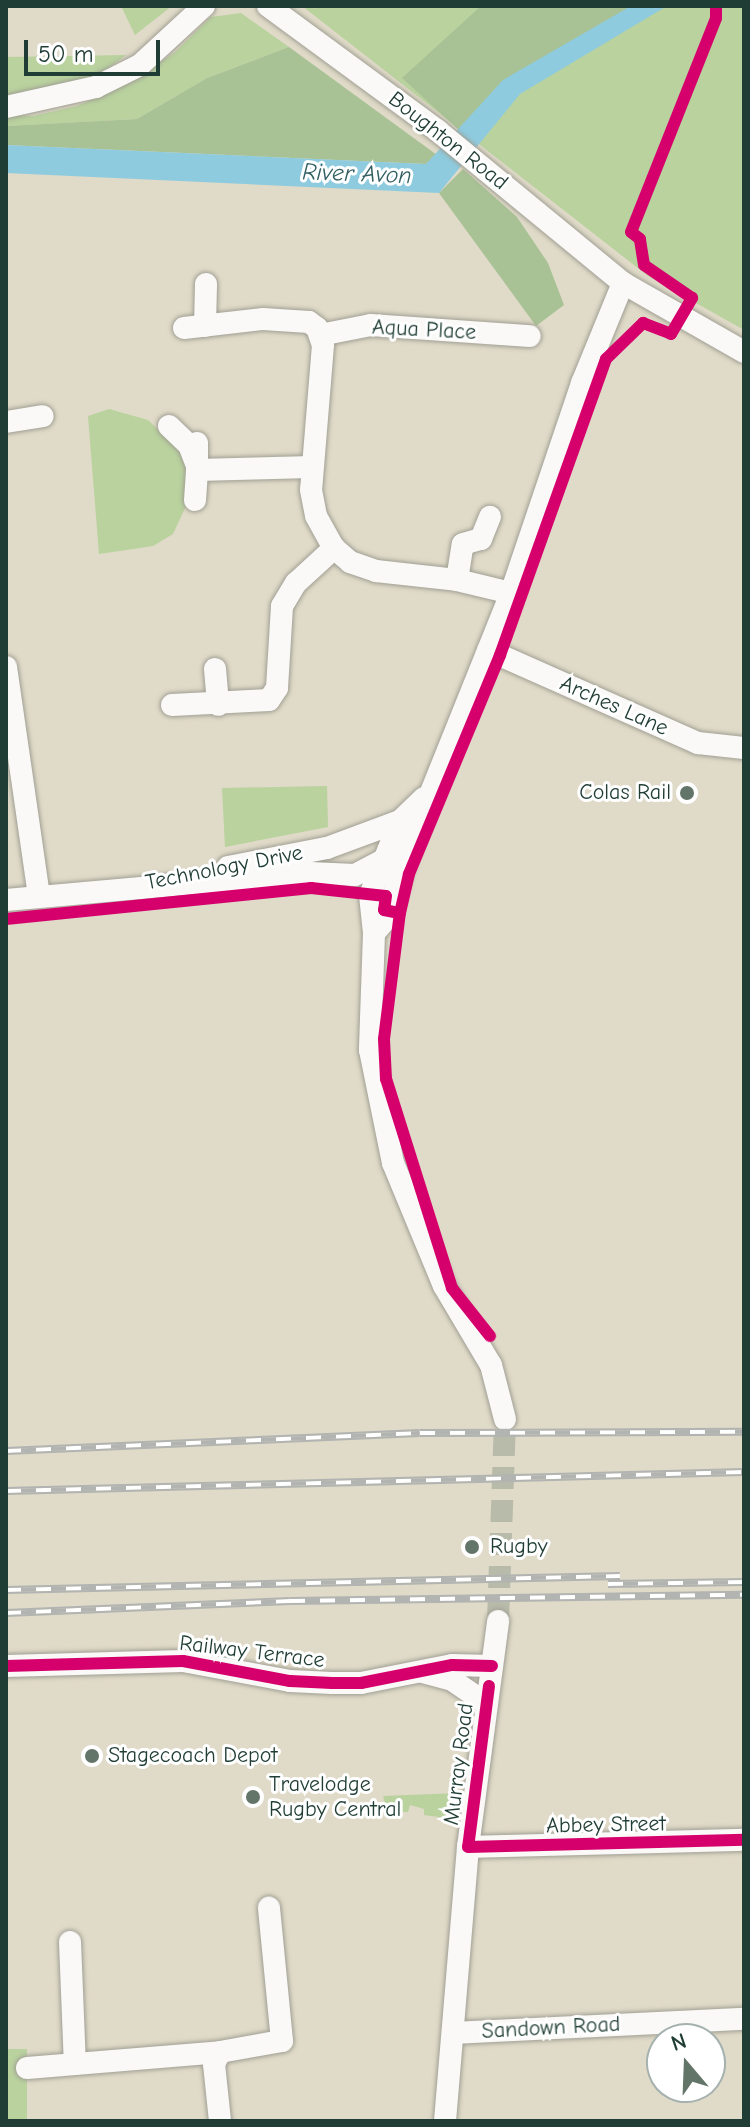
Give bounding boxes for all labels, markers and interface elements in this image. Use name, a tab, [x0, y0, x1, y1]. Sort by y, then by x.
scale bar	[28, 24, 164, 74]
text: 50 m	[38, 40, 94, 68]
street label: Boughton Road	[383, 86, 513, 196]
water label: River Avon	[302, 158, 412, 190]
street label: Aqua Place	[371, 314, 477, 346]
street label: Arches Lane	[556, 670, 672, 742]
place label: Colas Rail	[579, 780, 671, 806]
marker: Colas Rail	[678, 784, 696, 802]
street label: Technology Drive	[143, 840, 305, 896]
place label: Rugby	[490, 1534, 548, 1560]
marker: Rugby	[461, 1536, 483, 1558]
street label: Railway Terrace	[178, 1630, 326, 1674]
street label: Murray Road	[438, 1701, 480, 1827]
place label: Stagecoach Depot	[108, 1743, 277, 1769]
marker: Stagecoach Depot	[83, 1747, 101, 1765]
place label: Travelodge Rugby Central	[269, 1771, 401, 1822]
marker: Travelodge Rugby Central	[244, 1788, 262, 1806]
street label: Abbey Street	[546, 1811, 666, 1839]
street label: Sandown Road	[481, 2011, 621, 2045]
north arrow	[646, 2023, 726, 2103]
text: N	[668, 2028, 690, 2057]

